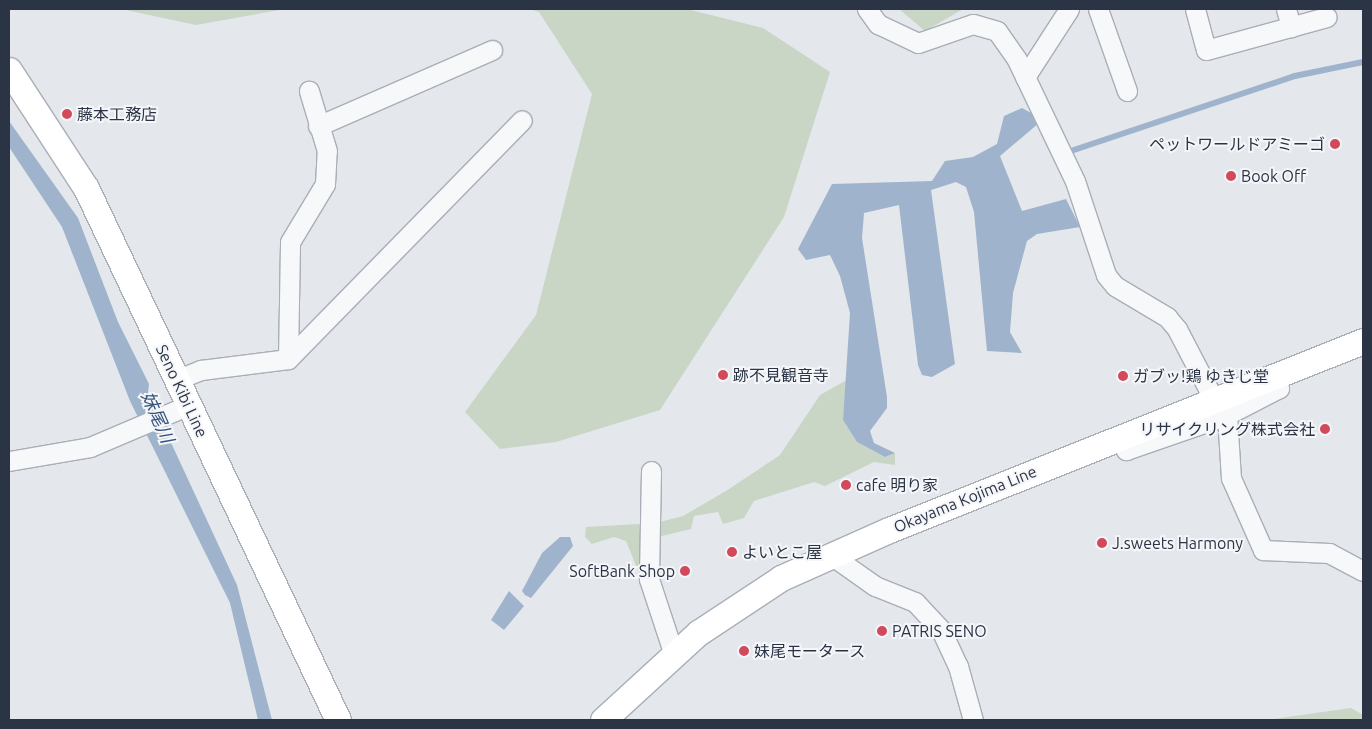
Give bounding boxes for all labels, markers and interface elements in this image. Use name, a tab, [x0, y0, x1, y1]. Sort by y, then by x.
place label: 藤本工務店	[77, 104, 157, 124]
marker: 藤本工務店	[61, 108, 73, 120]
place label: ペットワールドアミーゴ	[1149, 134, 1325, 154]
marker: ペットワールドアミーゴ	[1329, 138, 1341, 150]
place label: Book Off	[1241, 166, 1306, 186]
marker: Book Off	[1225, 170, 1237, 182]
street label: Seno Kibi Line	[152, 342, 212, 440]
place label: 跡不見観音寺	[733, 365, 829, 385]
place label: ガブッ!鶏 ゆきじ堂	[1133, 366, 1269, 386]
marker: 跡不見観音寺	[717, 369, 729, 381]
marker: ガブッ!鶏 ゆきじ堂	[1117, 370, 1129, 382]
water label: 妹尾川	[137, 388, 179, 446]
place label: リサイクリング株式会社	[1139, 419, 1315, 439]
marker: リサイクリング株式会社	[1319, 423, 1331, 435]
street label: Okayama Kojima Line	[891, 462, 1039, 536]
place label: cafe 明り家	[856, 475, 938, 495]
marker: cafe 明り家	[840, 479, 852, 491]
place label: J.sweets Harmony	[1112, 533, 1243, 553]
marker: J.sweets Harmony	[1096, 537, 1108, 549]
place label: よいとこ屋	[742, 542, 822, 562]
marker: よいとこ屋	[726, 546, 738, 558]
place label: SoftBank Shop	[569, 561, 675, 581]
marker: SoftBank Shop	[679, 565, 691, 577]
place label: PATRIS SENO	[892, 621, 987, 641]
marker: PATRIS SENO	[876, 625, 888, 637]
place label: 妹尾モータース	[754, 641, 866, 661]
marker: 妹尾モータース	[738, 645, 750, 657]

